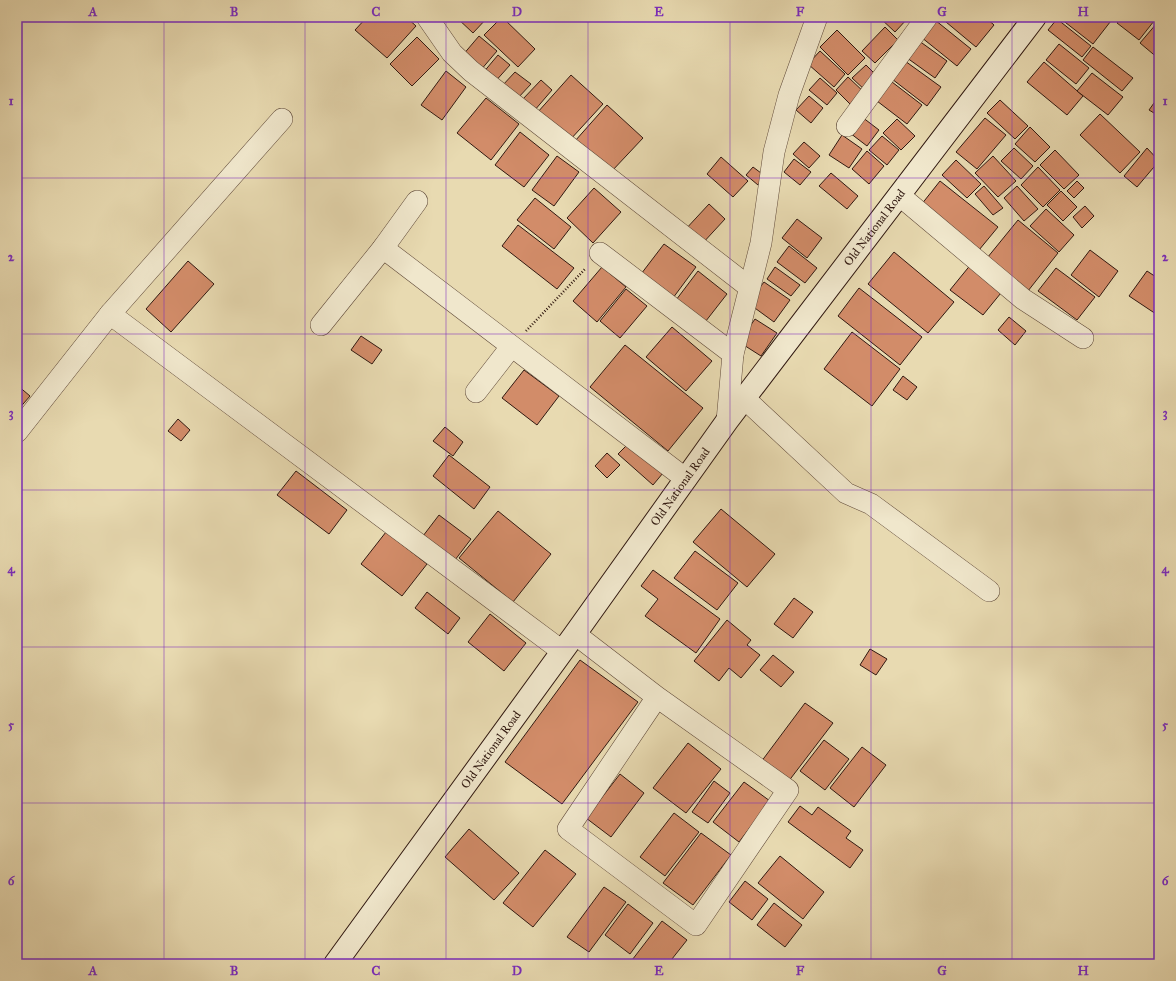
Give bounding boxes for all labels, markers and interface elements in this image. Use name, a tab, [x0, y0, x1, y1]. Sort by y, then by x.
text: A	[88, 4, 98, 20]
text: B	[230, 4, 239, 20]
text: C	[372, 4, 381, 20]
text: D	[512, 4, 522, 20]
text: E	[654, 4, 664, 20]
text: F	[796, 4, 805, 20]
text: G	[937, 4, 947, 20]
text: H	[1077, 4, 1089, 20]
text: 1	[8, 93, 14, 109]
text: 1	[1162, 93, 1168, 109]
street label: Old National Road	[841, 186, 908, 269]
text: 2	[8, 249, 15, 265]
text: 2	[1162, 249, 1169, 265]
text: 3	[8, 405, 14, 421]
text: 3	[1162, 405, 1168, 421]
street label: Old National Road	[648, 445, 713, 528]
text: 4	[7, 561, 15, 577]
text: 4	[1161, 561, 1169, 577]
street label: Old National Road	[458, 708, 524, 791]
text: 5	[8, 717, 15, 733]
text: 5	[1162, 717, 1169, 733]
text: 6	[8, 873, 16, 889]
text: 6	[1162, 873, 1170, 889]
text: A	[88, 963, 98, 979]
text: B	[230, 963, 239, 979]
text: C	[372, 963, 381, 979]
text: D	[512, 963, 522, 979]
text: E	[654, 963, 664, 979]
text: F	[796, 963, 805, 979]
text: G	[937, 963, 947, 979]
text: H	[1077, 963, 1089, 979]

